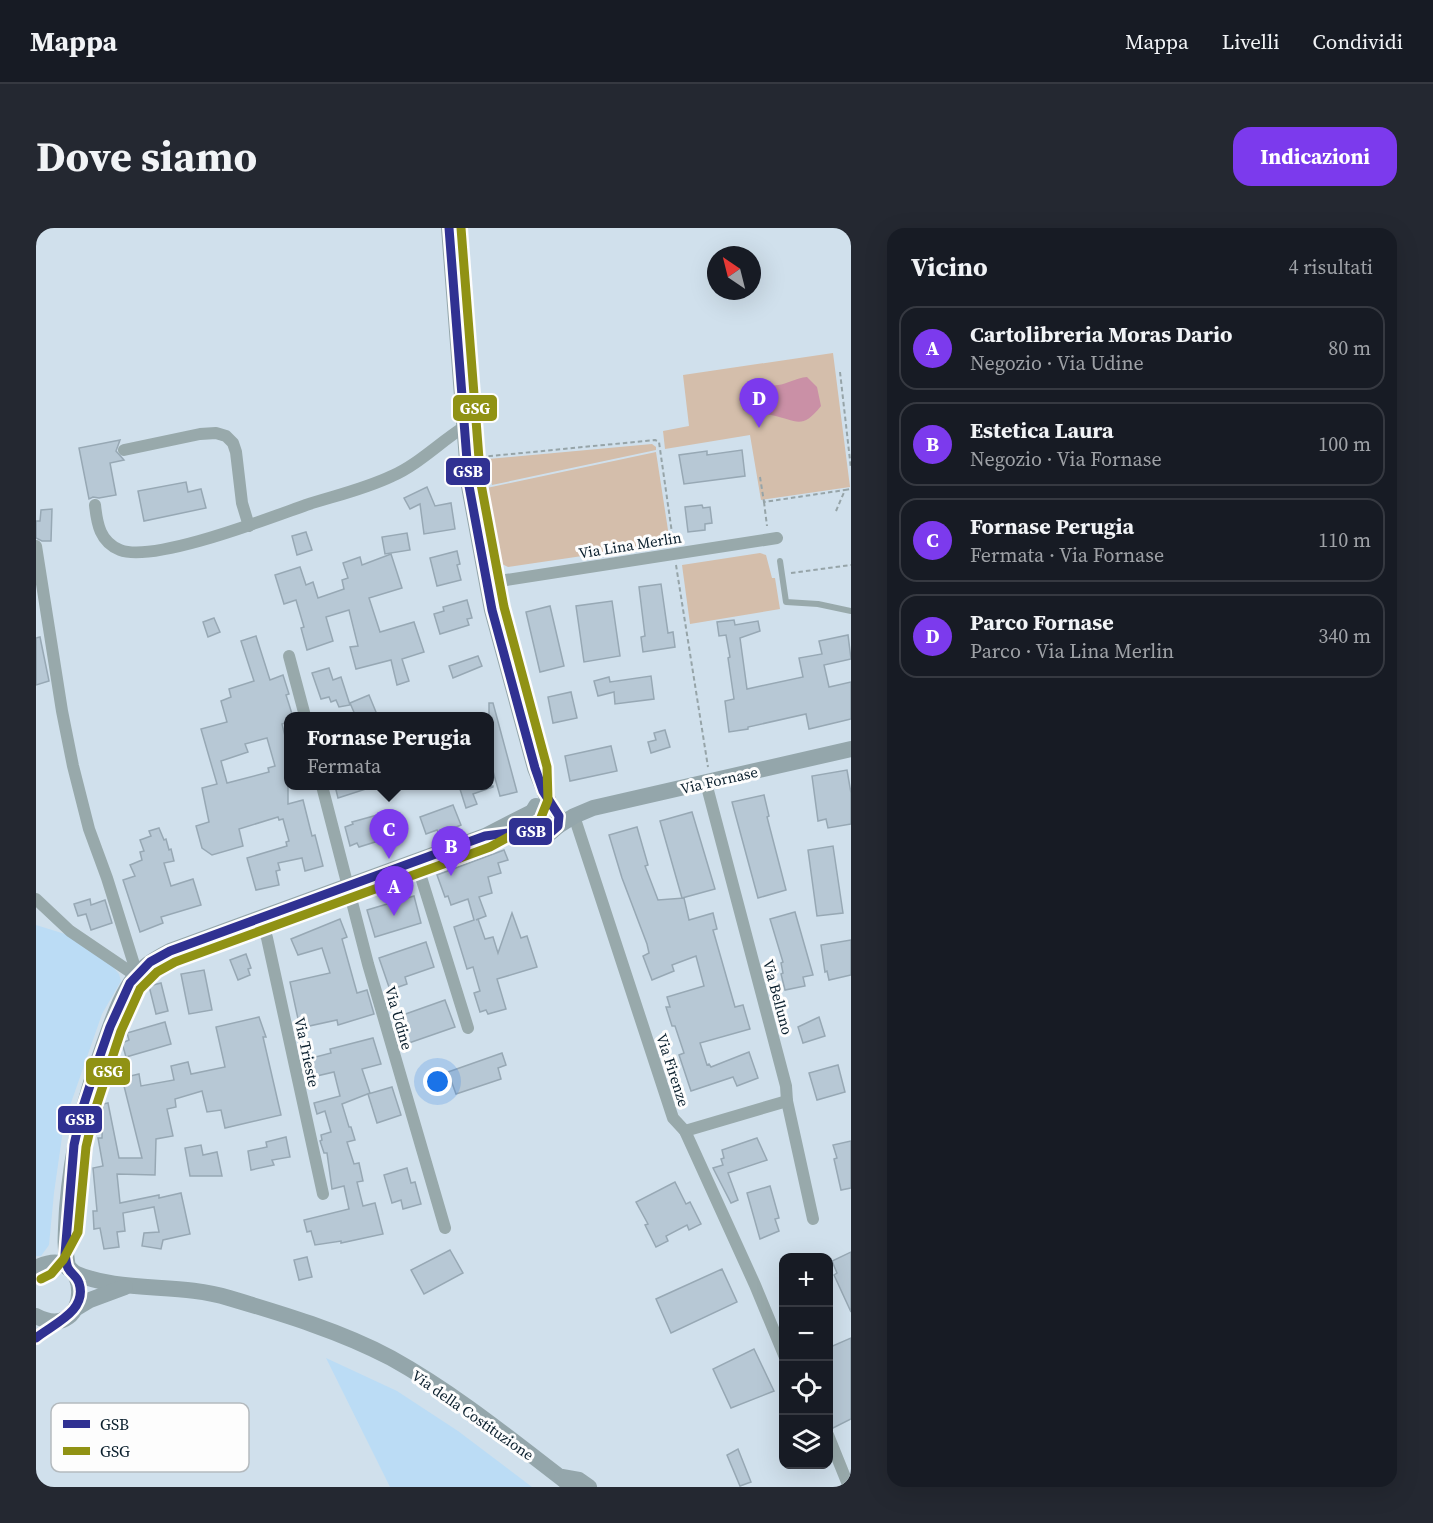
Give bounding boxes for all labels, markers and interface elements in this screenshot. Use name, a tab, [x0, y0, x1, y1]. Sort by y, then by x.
text: Mappa	[30, 22, 117, 60]
text: Mappa	[1125, 27, 1189, 56]
text: Livelli	[1222, 27, 1280, 56]
text: Condividi	[1313, 27, 1403, 56]
text: Dove siamo	[36, 127, 257, 185]
button: Indicazioni	[1233, 127, 1397, 186]
north arrow	[707, 246, 761, 300]
text: Vicino	[911, 249, 988, 285]
text: 4 risultati	[1288, 253, 1373, 281]
text: Cartolibreria Moras Dario	[970, 319, 1232, 349]
text: A	[926, 334, 939, 362]
text: 80 m	[1328, 334, 1371, 362]
text: Negozio · Via Udine	[970, 349, 1144, 377]
pin: D	[740, 378, 778, 428]
line badge: GSG	[452, 394, 498, 422]
text: GSG	[460, 397, 490, 419]
text: Estetica Laura	[970, 415, 1114, 445]
text: B	[926, 430, 939, 458]
text: 100 m	[1318, 430, 1371, 458]
text: Negozio · Via Fornase	[970, 445, 1162, 473]
line badge: GSB	[445, 457, 491, 486]
text: GSB	[453, 460, 483, 482]
text: Fornase Perugia	[970, 511, 1134, 541]
street label: Via Lina Merlin	[577, 526, 683, 564]
text: C	[926, 526, 939, 554]
text: 110 m	[1318, 526, 1371, 554]
text: Fermata · Via Fornase	[970, 541, 1164, 569]
text: Parco Fornase	[970, 607, 1114, 637]
text: D	[925, 622, 940, 650]
text: 340 m	[1318, 622, 1371, 650]
text: Parco · Via Lina Merlin	[970, 637, 1174, 665]
popup	[284, 712, 494, 790]
text: Fornase Perugia	[307, 722, 471, 752]
text: Fermata	[307, 752, 381, 780]
street label: Via Fornase	[678, 761, 760, 799]
pin: C	[370, 810, 408, 859]
line badge: GSB	[508, 817, 553, 846]
text: GSB	[516, 820, 546, 842]
pin: B	[432, 826, 470, 876]
pin: A	[374, 866, 414, 916]
street label: Via Belluno	[758, 957, 798, 1037]
street label: Via Udine	[380, 984, 418, 1053]
street label: Via Trieste	[289, 1015, 325, 1089]
street label: Via Firenze	[651, 1031, 695, 1110]
line badge: GSG	[85, 1057, 131, 1086]
text: GSG	[93, 1060, 123, 1082]
your location	[423, 1067, 452, 1096]
line badge: GSB	[57, 1105, 103, 1134]
text: GSB	[65, 1108, 95, 1130]
map controls	[779, 1253, 833, 1469]
button: +	[779, 1253, 833, 1307]
button: −	[779, 1307, 833, 1361]
button: locate	[779, 1361, 833, 1415]
street label: Via della Costituzione	[408, 1365, 539, 1465]
legend	[51, 1403, 249, 1472]
text: GSB	[100, 1413, 129, 1435]
button: layers	[779, 1415, 833, 1469]
text: GSG	[100, 1440, 130, 1462]

